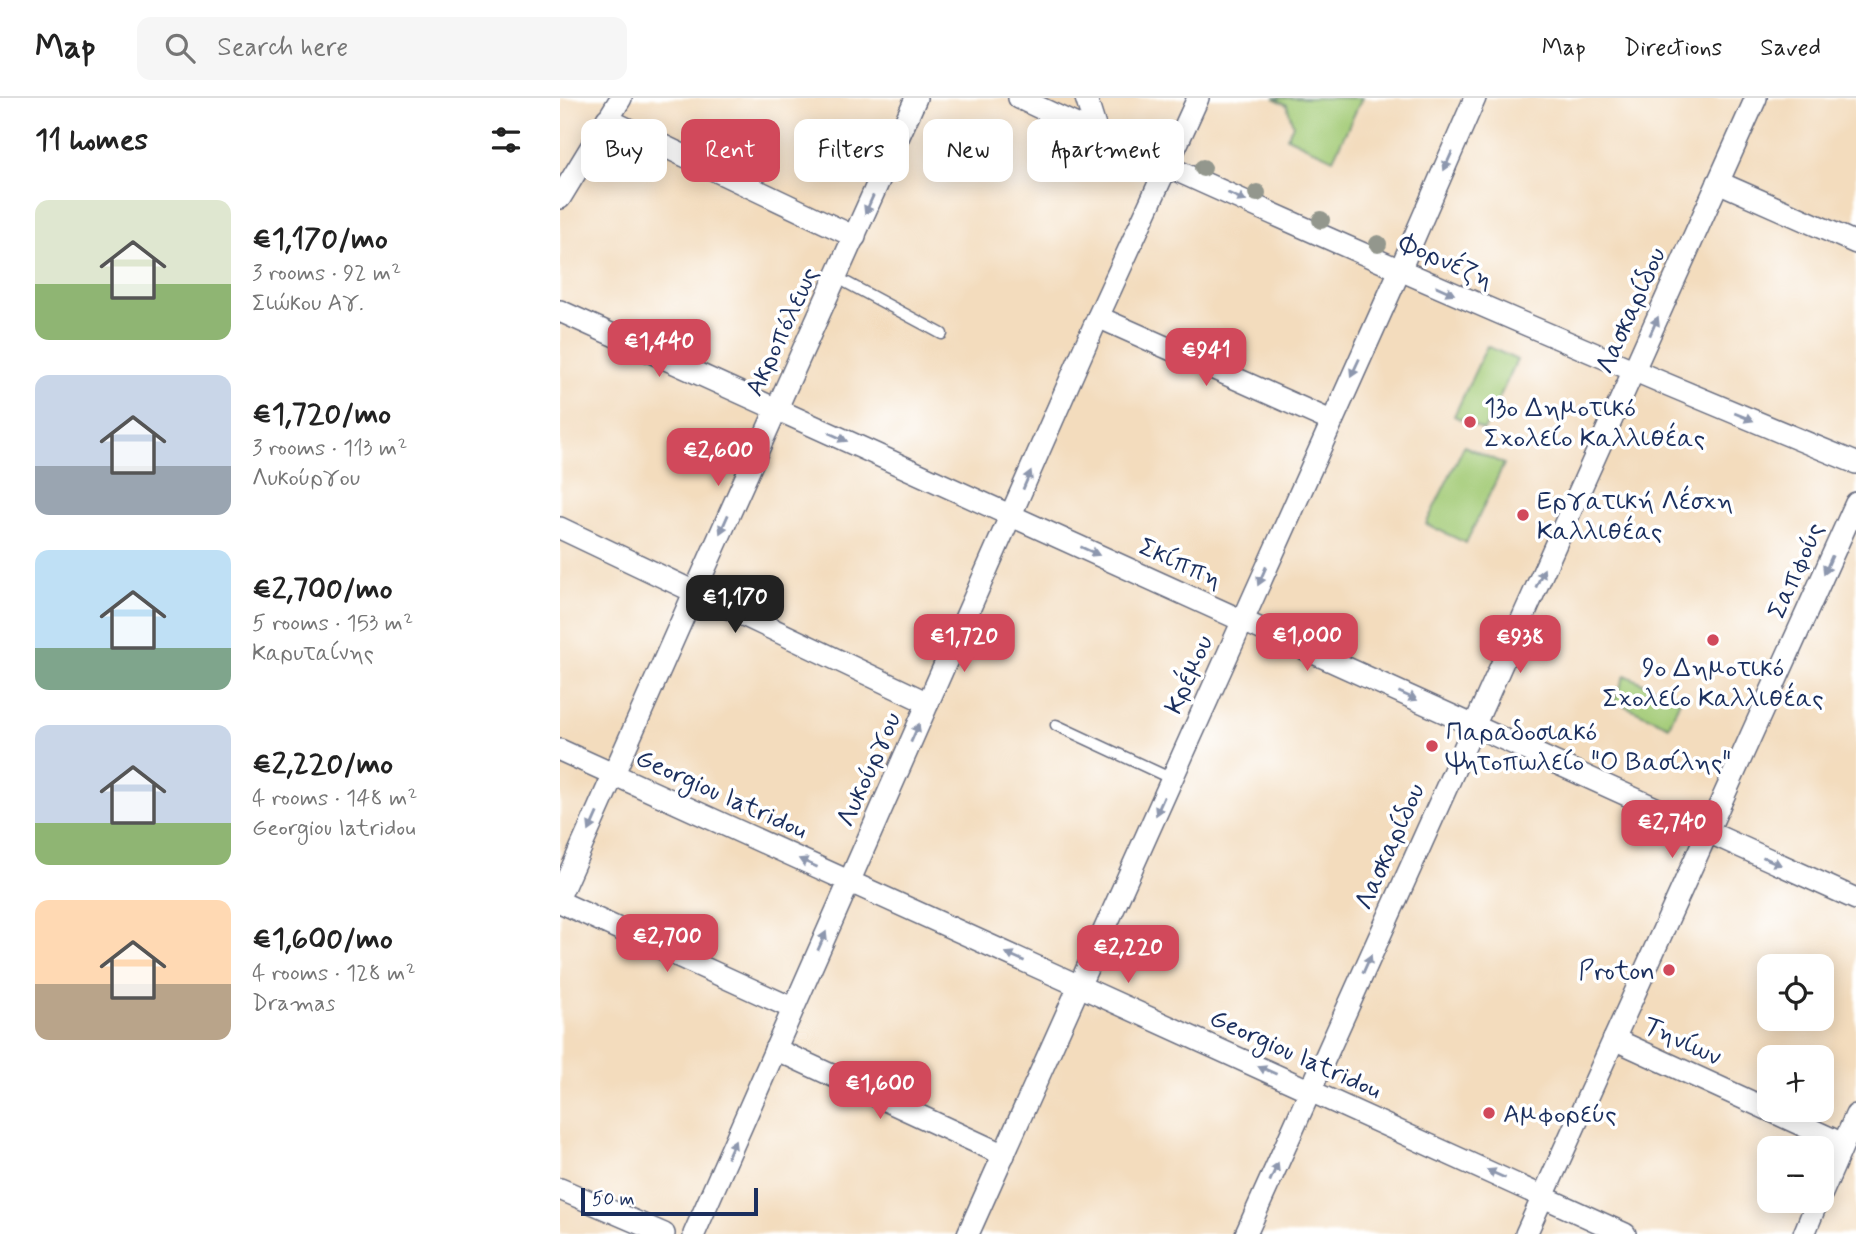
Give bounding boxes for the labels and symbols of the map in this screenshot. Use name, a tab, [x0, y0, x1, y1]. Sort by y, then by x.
one-way arrow	[1442, 150, 1453, 171]
one-way arrow	[1227, 191, 1247, 203]
one-way arrow	[863, 195, 875, 215]
street label: Φορνέζη	[1393, 226, 1498, 298]
street label: Λασκαρίδου	[1589, 242, 1675, 379]
street label: Ακροπόλεως	[738, 262, 828, 402]
one-way arrow	[1435, 284, 1455, 296]
one-way arrow	[1649, 315, 1660, 336]
pin: €1,440	[602, 320, 716, 379]
pin: €941	[1165, 328, 1247, 388]
one-way arrow	[1349, 358, 1361, 378]
place label: 13ο Δημοτικό Σχολείο Καλλιθέας	[1484, 392, 1705, 456]
one-way arrow	[1734, 412, 1755, 423]
marker: 13ο Δημοτικό Σχολείο Καλλιθέας	[1462, 414, 1478, 430]
pin: €2,600	[661, 428, 775, 488]
one-way arrow	[828, 431, 848, 443]
one-way arrow	[1021, 470, 1033, 490]
place label: Εργατική Λέσχη Καλλιθέας	[1537, 485, 1733, 549]
marker: Εργατική Λέσχη Καλλιθέας	[1515, 507, 1531, 523]
one-way arrow	[718, 514, 730, 534]
street label: Σαπφούς	[1761, 517, 1833, 624]
street label: Σκίππη	[1133, 530, 1227, 597]
one-way arrow	[1080, 545, 1100, 557]
one-way arrow	[1822, 555, 1834, 575]
one-way arrow	[1256, 566, 1268, 586]
one-way arrow	[1534, 568, 1546, 588]
pin: €1,170	[678, 575, 792, 635]
pin: €1,720	[907, 614, 1021, 674]
pin: €1,000	[1250, 614, 1364, 673]
pin: €938	[1479, 616, 1561, 675]
street label: Κρέμου	[1157, 630, 1222, 719]
marker: 9ο Δημοτικό Σχολείο Καλλιθέας	[1705, 632, 1721, 648]
place label: 9ο Δημοτικό Σχολείο Καλλιθέας	[1602, 652, 1824, 716]
one-way arrow	[1398, 691, 1419, 702]
street label: Λυκούργου	[829, 707, 910, 833]
place label: Παραδοσιακό Ψητοπωλείο "Ο Βασίλης"	[1445, 716, 1731, 780]
one-way arrow	[909, 723, 921, 743]
marker: Παραδοσιακό Ψητοπωλείο "Ο Βασίλης"	[1424, 738, 1440, 754]
street label: Georgiou Iatridou	[629, 742, 813, 850]
street label: Λασκαρίδου	[1348, 778, 1434, 915]
one-way arrow	[1154, 796, 1166, 816]
pin: €2,740	[1615, 800, 1729, 860]
one-way arrow	[587, 811, 598, 832]
one-way arrow	[1762, 855, 1782, 867]
one-way arrow	[798, 857, 818, 869]
pin: €2,700	[610, 914, 724, 974]
pin: €2,220	[1071, 926, 1185, 985]
one-way arrow	[817, 930, 828, 951]
one-way arrow	[1005, 951, 1025, 963]
one-way arrow	[1361, 954, 1373, 974]
place label: Proton	[1578, 955, 1655, 989]
marker: Proton	[1661, 962, 1677, 978]
street label: Georgiou Iatridou	[1203, 1002, 1387, 1110]
street label: Τηνίων	[1638, 1009, 1727, 1075]
pin: €1,600	[823, 1062, 937, 1121]
one-way arrow	[1257, 1064, 1277, 1076]
place label: Αμφορεύς	[1503, 1098, 1617, 1132]
marker: Αμφορεύς	[1481, 1105, 1497, 1121]
one-way arrow	[725, 1139, 737, 1159]
one-way arrow	[1268, 1162, 1280, 1182]
one-way arrow	[1486, 1168, 1507, 1179]
scale bar	[581, 1185, 758, 1217]

